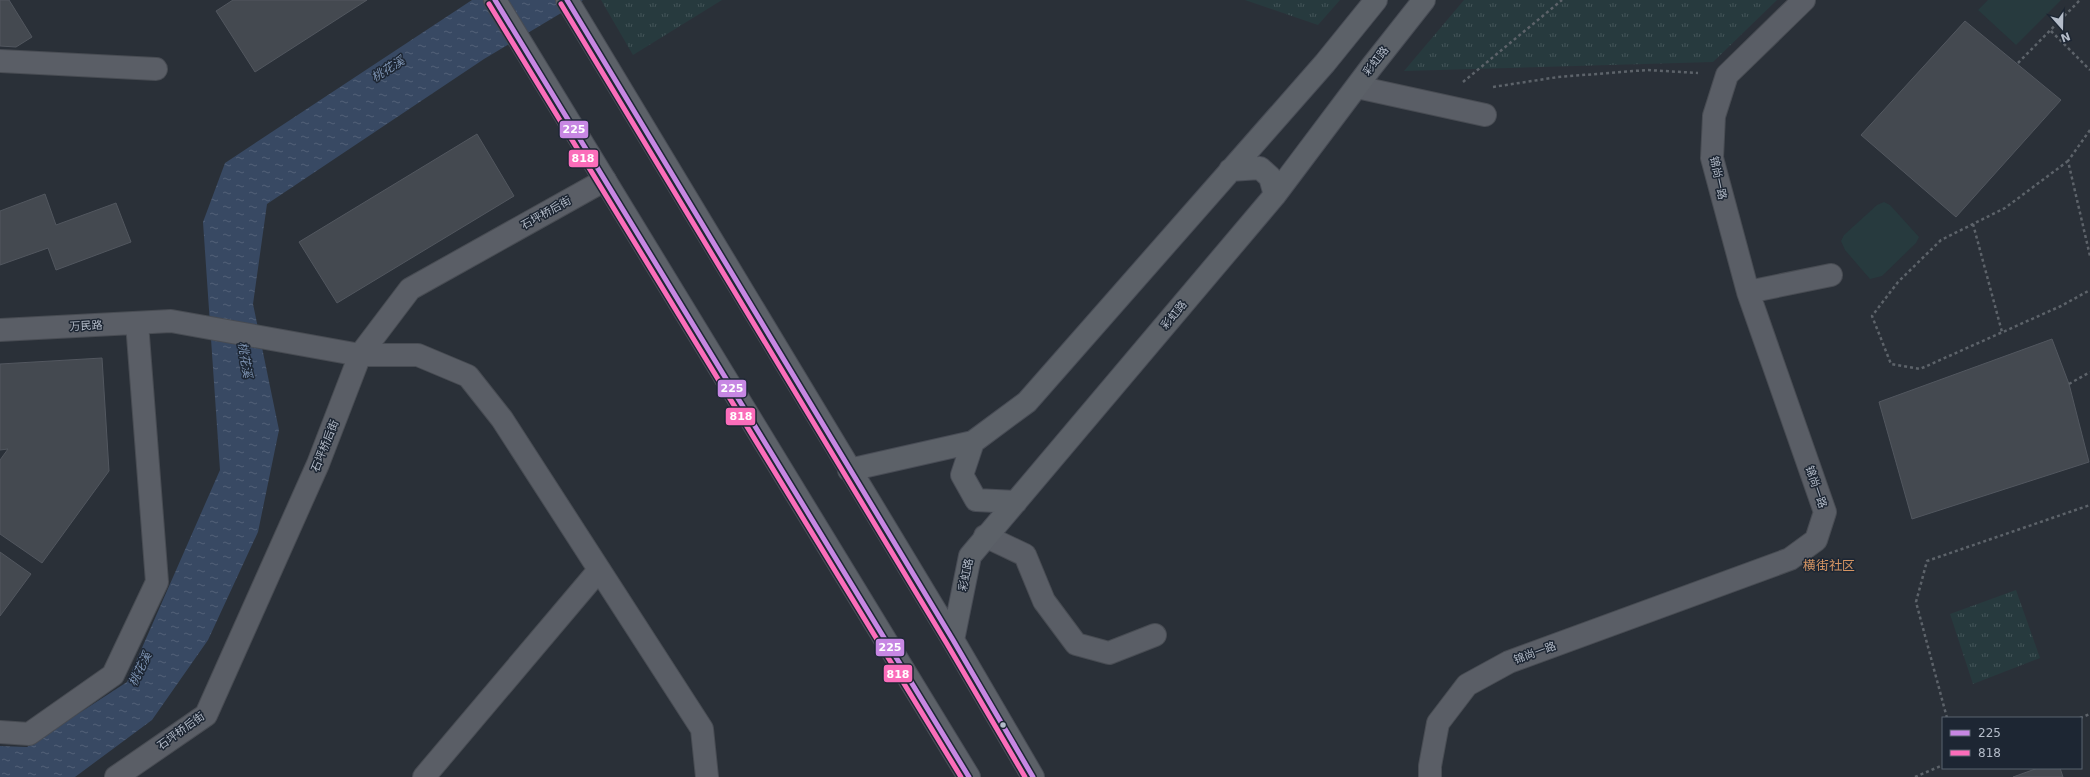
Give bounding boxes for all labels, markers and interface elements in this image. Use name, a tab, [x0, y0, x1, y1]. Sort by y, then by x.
north arrow	[2042, 8, 2082, 48]
text: N	[2059, 29, 2072, 45]
street label: 彩虹路	[1361, 44, 1391, 78]
water label: 桃花溪	[369, 52, 409, 84]
line badge: 225	[559, 120, 589, 139]
text: 225	[563, 123, 585, 136]
line badge: 818	[568, 149, 599, 168]
text: 818	[572, 152, 594, 165]
street label: 锦尚一路	[1707, 155, 1729, 201]
street label: 石坪桥后街	[519, 194, 573, 232]
street label: 彩虹路	[1158, 298, 1190, 332]
street label: 万民路	[69, 319, 103, 333]
water label: 桃花溪	[235, 341, 255, 381]
line badge: 225	[717, 379, 747, 398]
text: 225	[721, 382, 743, 395]
line badge: 818	[725, 407, 756, 426]
text: 818	[730, 410, 752, 423]
street label: 石坪桥后街	[309, 418, 341, 474]
street label: 锦尚一路	[1803, 464, 1829, 510]
street label: 彩虹路	[956, 558, 976, 592]
district label: 横街社区	[1803, 558, 1855, 573]
line badge: 225	[875, 638, 905, 657]
street label: 锦尚一路	[1512, 639, 1558, 667]
text: 225	[879, 641, 901, 654]
water label: 桃花溪	[126, 648, 155, 688]
line badge: 818	[883, 664, 913, 683]
text: 818	[887, 668, 909, 681]
street label: 石坪桥后街	[155, 710, 207, 752]
legend	[1942, 717, 2082, 769]
unlabelled marker	[998, 720, 1008, 730]
text: 225	[1978, 726, 2001, 740]
text: 818	[1978, 746, 2001, 760]

